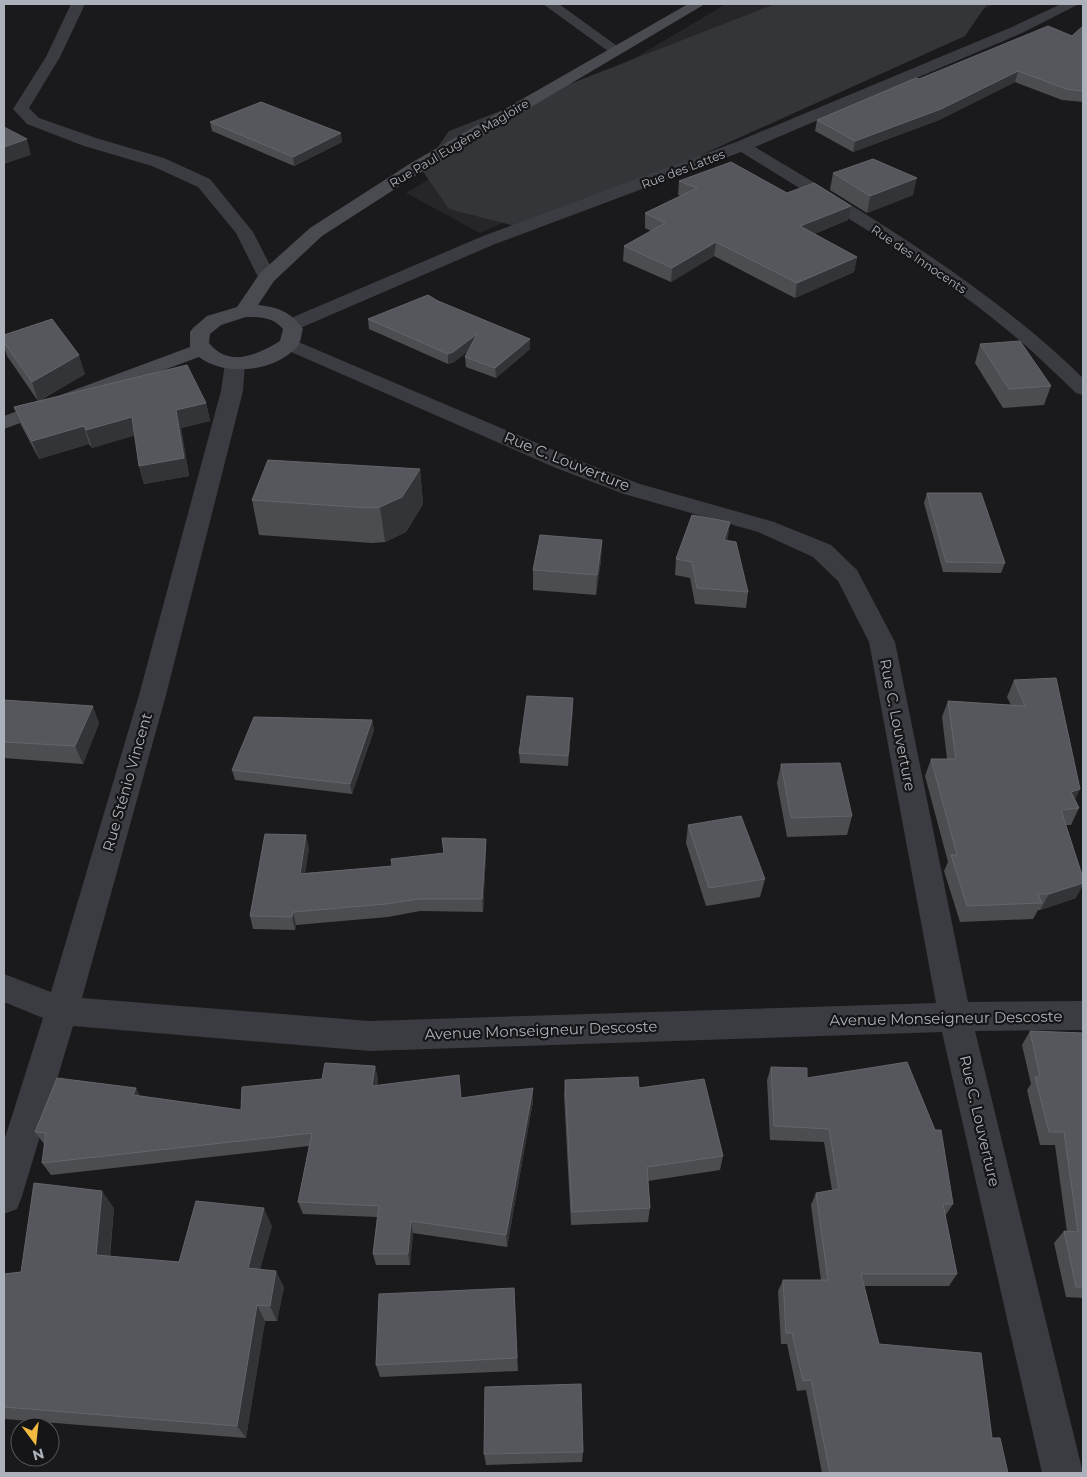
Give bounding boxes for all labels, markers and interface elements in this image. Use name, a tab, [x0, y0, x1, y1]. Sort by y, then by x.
street label: Rue Paul Eugène Magloire	[387, 95, 531, 191]
street label: Rue des Lattes	[639, 146, 727, 192]
street label: Rue des Innocents	[869, 222, 970, 297]
street label: Rue C. Louverture	[501, 427, 633, 495]
street label: Rue C. Louverture	[876, 657, 920, 793]
street label: Rue Sténio Vincent	[98, 710, 156, 854]
street label: Avenue Monseigneur Descoste	[829, 1006, 1063, 1030]
street label: Avenue Monseigneur Descoste	[424, 1016, 658, 1044]
street label: Rue C. Louverture	[956, 1053, 1004, 1189]
north arrow	[10, 1417, 60, 1467]
text: N	[31, 1444, 46, 1465]

